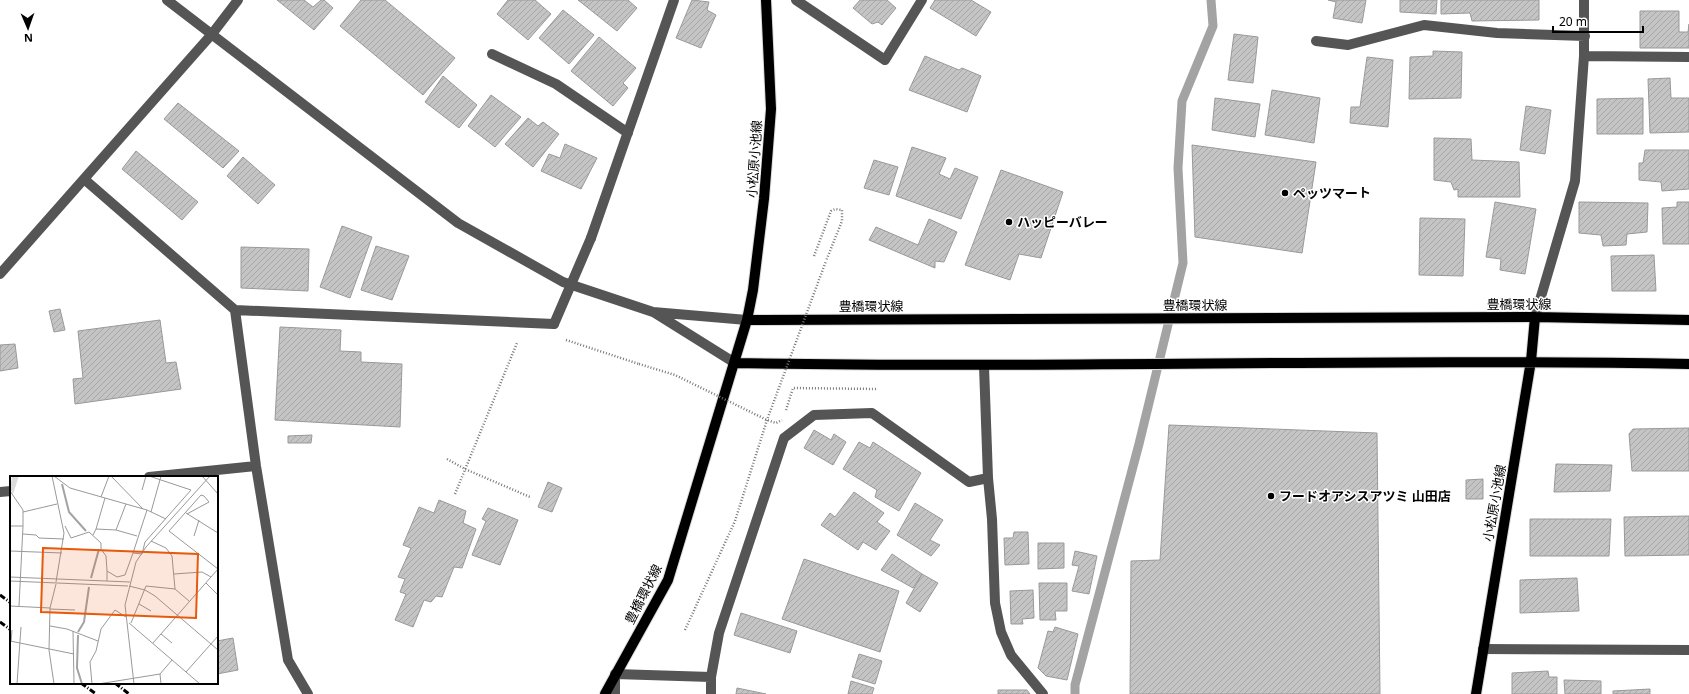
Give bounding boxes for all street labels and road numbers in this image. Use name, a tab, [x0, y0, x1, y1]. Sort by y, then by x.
street label: 小松原小池線	[742, 119, 766, 199]
street label: 豊橋環状線	[1486, 295, 1552, 313]
street label: 豊橋環状線	[1162, 296, 1228, 314]
street label: 豊橋環状線	[838, 297, 904, 315]
street label: 小松原小池線	[1478, 463, 1510, 543]
street label: 豊橋環状線	[620, 561, 666, 627]

